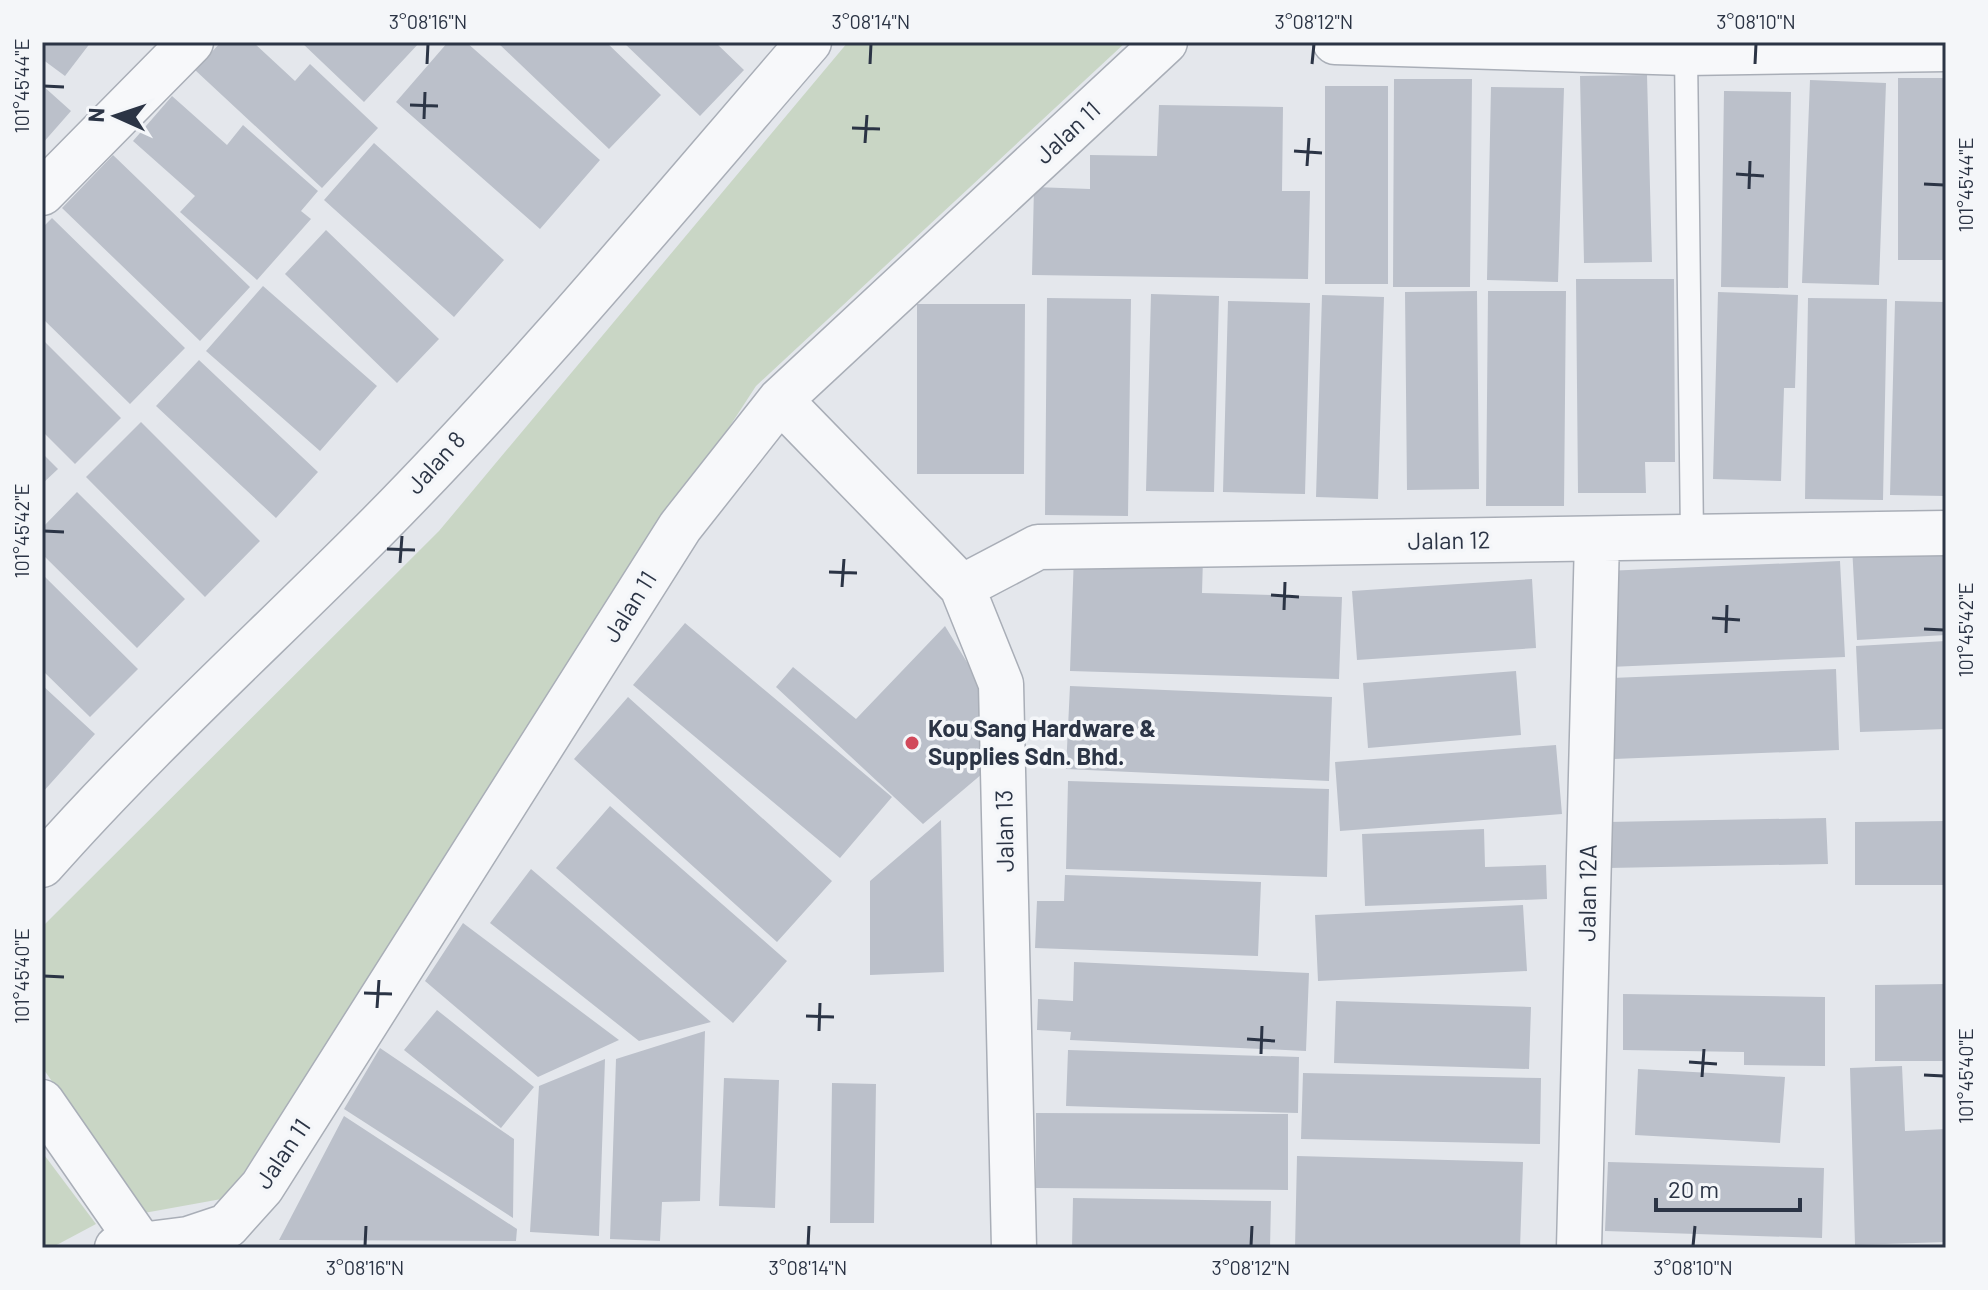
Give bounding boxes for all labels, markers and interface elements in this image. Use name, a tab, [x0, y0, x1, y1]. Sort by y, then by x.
text: 3°08'16"N	[389, 9, 467, 33]
text: 3°08'14"N	[832, 9, 910, 33]
text: 3°08'12"N	[1275, 9, 1353, 33]
text: 3°08'10"N	[1716, 9, 1796, 33]
text: 101°45'44"E	[9, 38, 33, 134]
north arrow	[76, 76, 156, 156]
street label: Jalan 11	[1028, 95, 1106, 169]
text: N	[82, 107, 108, 123]
text: 101°45'44"E	[1953, 137, 1977, 233]
street label: Jalan 8	[399, 425, 470, 499]
text: 101°45'42"E	[9, 483, 33, 579]
street label: Jalan 12	[1407, 524, 1491, 555]
street label: Jalan 11	[596, 565, 662, 647]
text: 101°45'42"E	[1953, 582, 1977, 678]
place label: Kou Sang Hardware & Supplies Sdn. Bhd.	[928, 713, 1156, 770]
marker: Kou Sang Hardware & Supplies Sdn. Bhd.	[903, 734, 921, 752]
street label: Jalan 13	[988, 790, 1019, 872]
street label: Jalan 12A	[1571, 844, 1602, 942]
text: 101°45'40"E	[9, 928, 33, 1024]
text: 101°45'40"E	[1953, 1028, 1977, 1124]
street label: Jalan 11	[248, 1113, 316, 1194]
scale bar	[1656, 1162, 1800, 1212]
text: 20 m	[1668, 1174, 1719, 1203]
text: 3°08'16"N	[326, 1255, 404, 1279]
text: 3°08'14"N	[769, 1255, 847, 1279]
text: 3°08'12"N	[1212, 1255, 1290, 1279]
text: 3°08'10"N	[1653, 1255, 1733, 1279]

